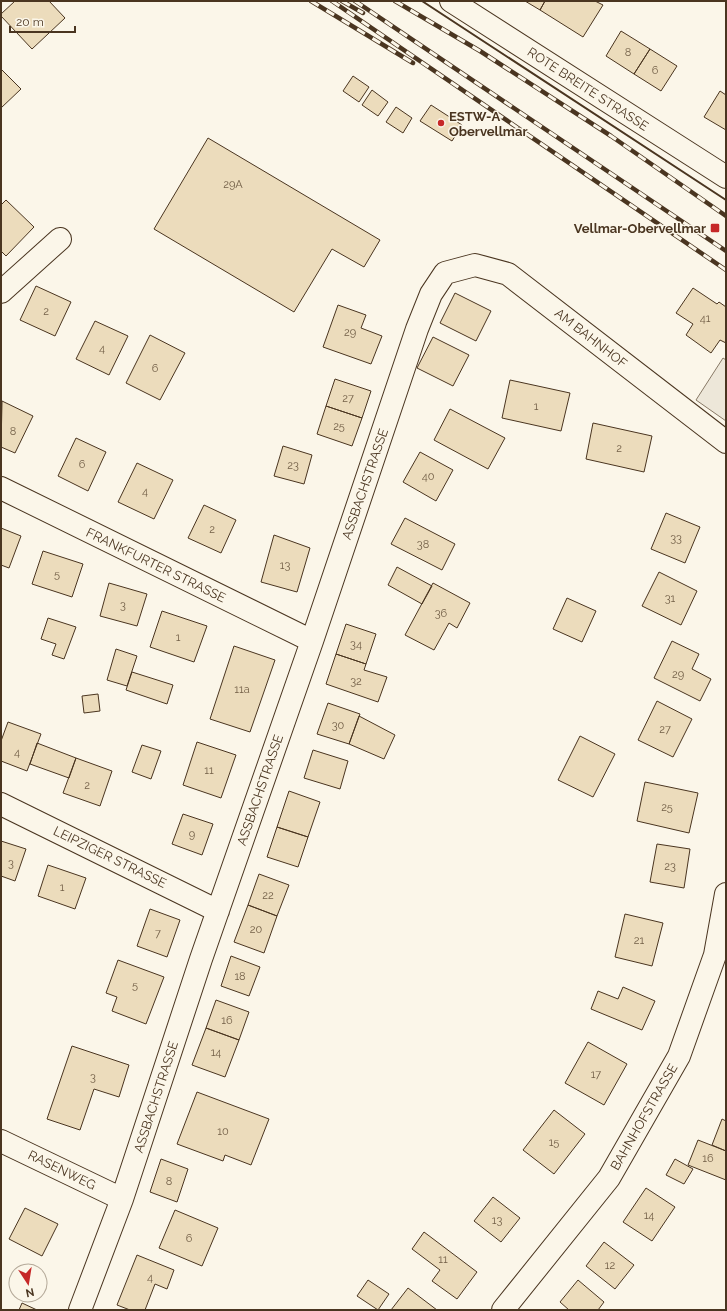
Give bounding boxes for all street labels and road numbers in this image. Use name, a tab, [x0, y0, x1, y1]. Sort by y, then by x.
street label: ROTE BREITE STRASSE	[525, 44, 651, 134]
street label: AM BAHNHOF	[552, 305, 630, 371]
street label: ASSBACHSTRASSE	[339, 426, 391, 542]
street label: FRANKFURTER STRASSE	[84, 525, 228, 605]
street label: ASSBACHSTRASSE	[234, 732, 286, 848]
street label: LEIPZIGER STRASSE	[51, 823, 169, 891]
street label: ASSBACHSTRASSE	[131, 1039, 181, 1155]
street label: BAHNHOFSTRASSE	[607, 1061, 681, 1173]
street label: RASENWEG	[26, 1147, 98, 1193]

